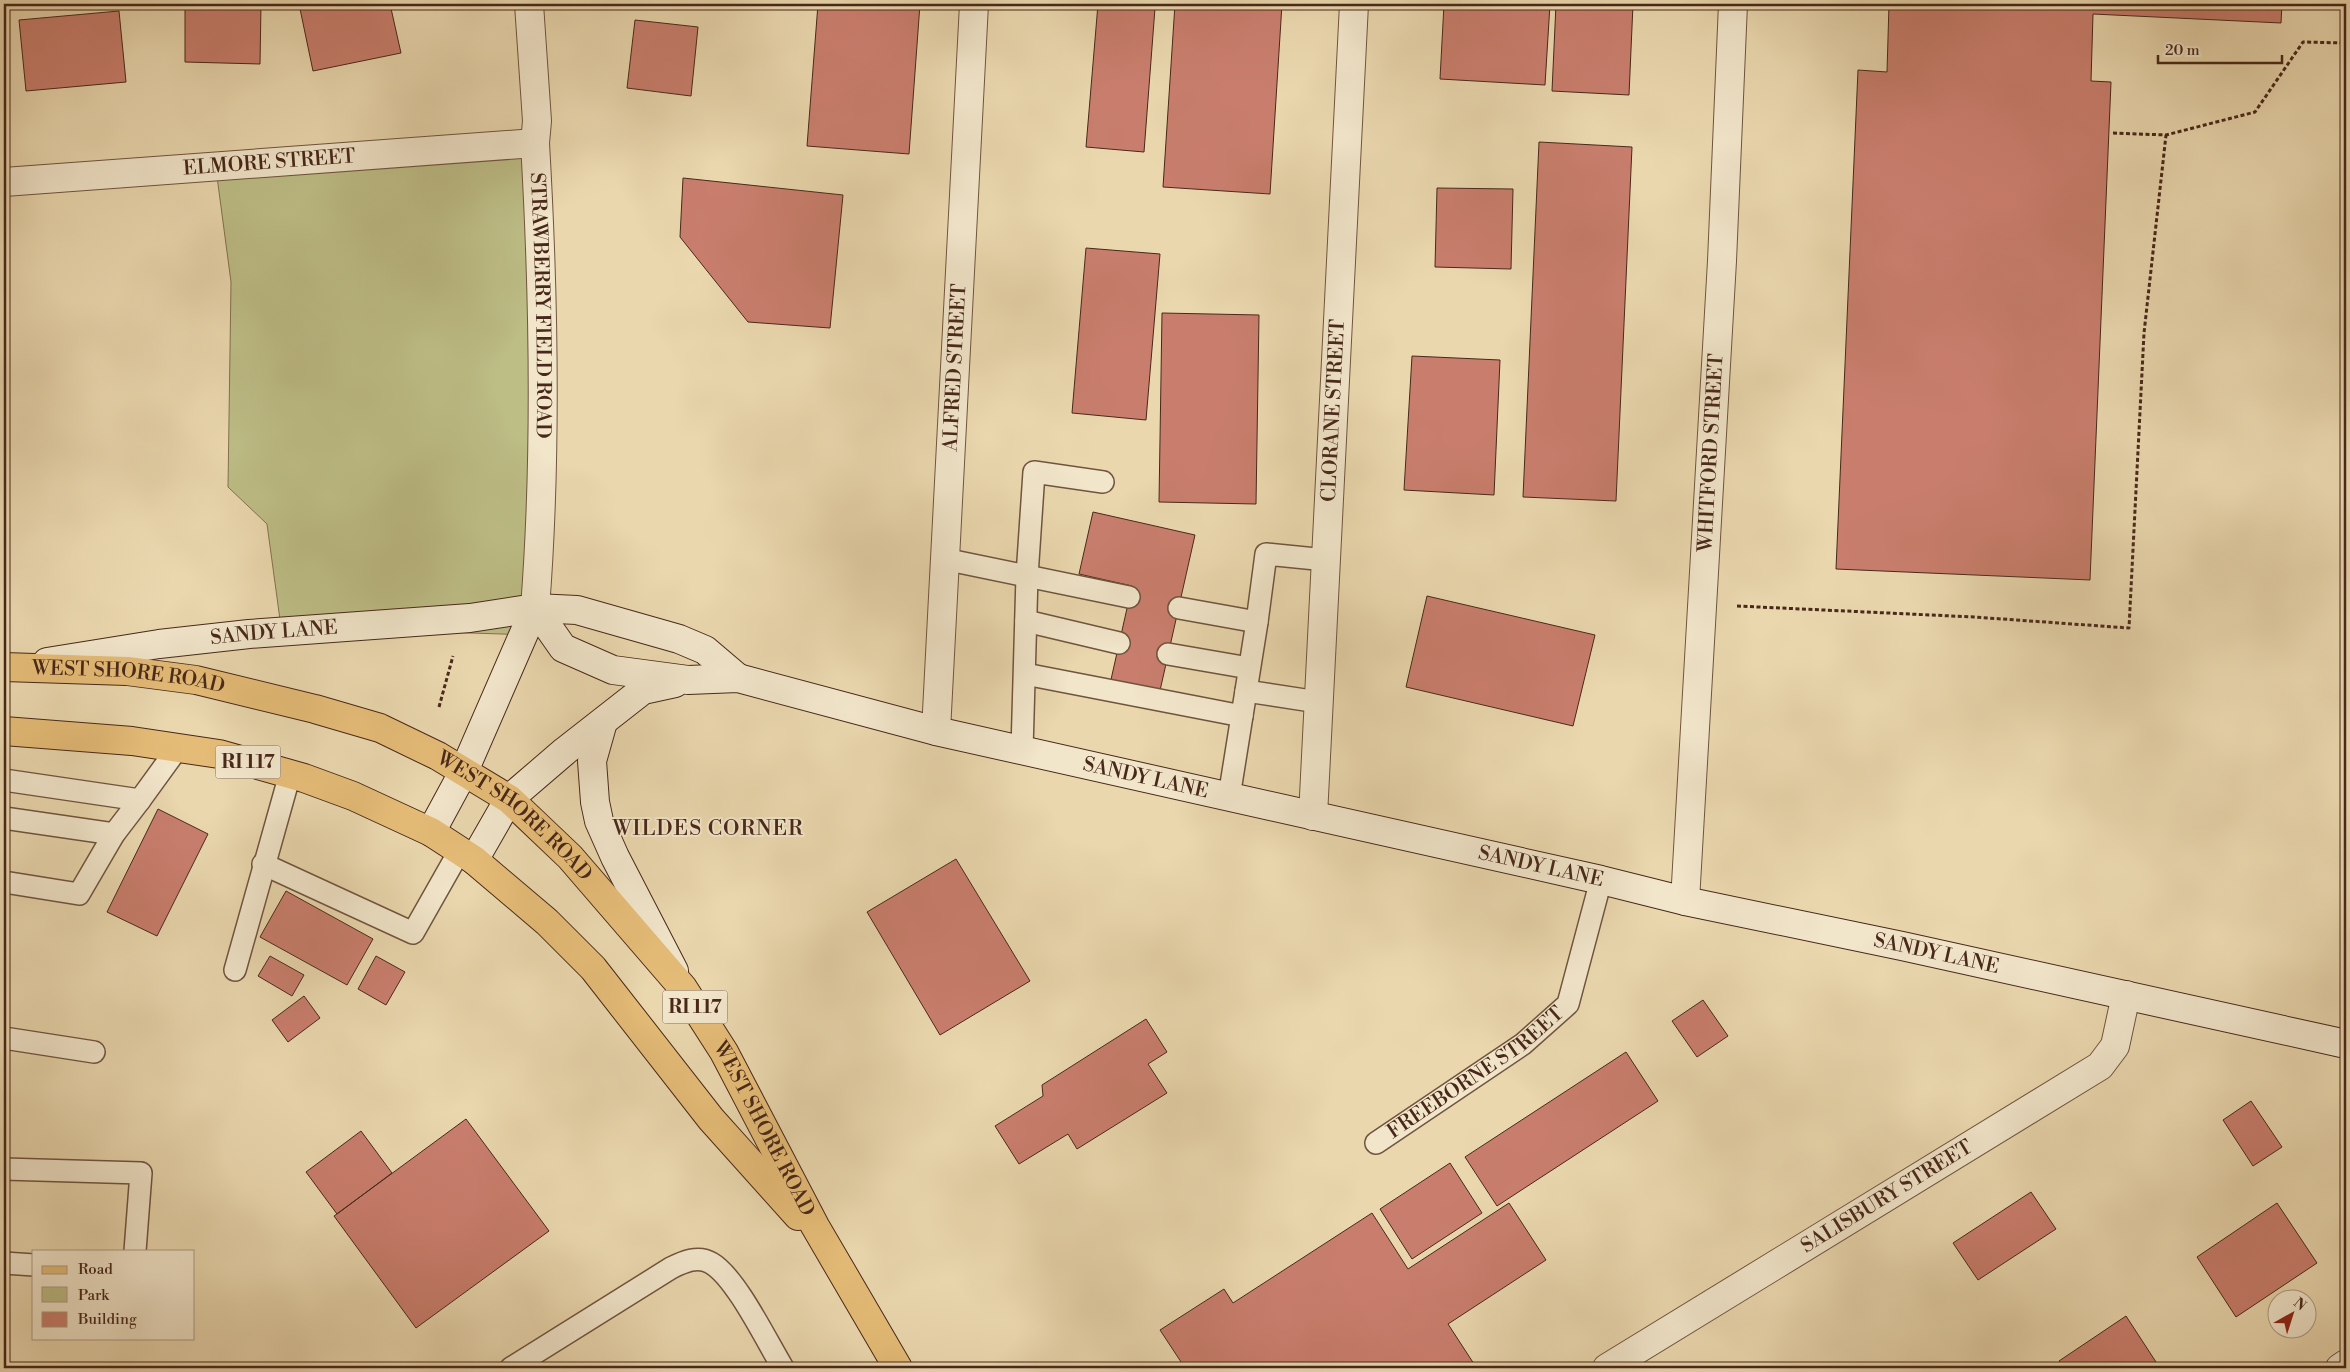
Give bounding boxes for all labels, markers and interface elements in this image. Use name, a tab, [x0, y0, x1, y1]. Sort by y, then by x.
scale bar	[2158, 32, 2281, 64]
text: 20 m	[2165, 41, 2200, 60]
street label: ELMORE STREET	[182, 144, 356, 181]
street label: STRAWBERRY FIELD ROAD	[524, 172, 555, 439]
street label: ALFRED STREET	[938, 283, 972, 453]
street label: CLORANE STREET	[1316, 318, 1351, 503]
street label: WHITFORD STREET	[1693, 353, 1729, 554]
street label: SANDY LANE	[209, 615, 339, 651]
street label: WEST SHORE ROAD	[31, 655, 228, 699]
street label: WEST SHORE ROAD	[431, 745, 598, 886]
road number: RI 117	[216, 746, 280, 779]
street label: SANDY LANE	[1081, 752, 1211, 804]
district label: WILDES CORNER	[611, 816, 804, 842]
street label: SANDY LANE	[1476, 840, 1606, 893]
street label: SANDY LANE	[1871, 928, 2001, 980]
road number: RI 117	[662, 990, 728, 1024]
street label: FREEBORNE STREET	[1382, 1001, 1569, 1144]
street label: WEST SHORE ROAD	[707, 1036, 820, 1220]
street label: SALISBURY STREET	[1796, 1135, 1977, 1259]
legend	[32, 1250, 195, 1340]
text: Road	[78, 1260, 113, 1279]
text: Park	[78, 1286, 110, 1305]
north arrow	[2268, 1290, 2318, 1340]
text: N	[2290, 1294, 2310, 1315]
text: Building	[77, 1310, 137, 1329]

